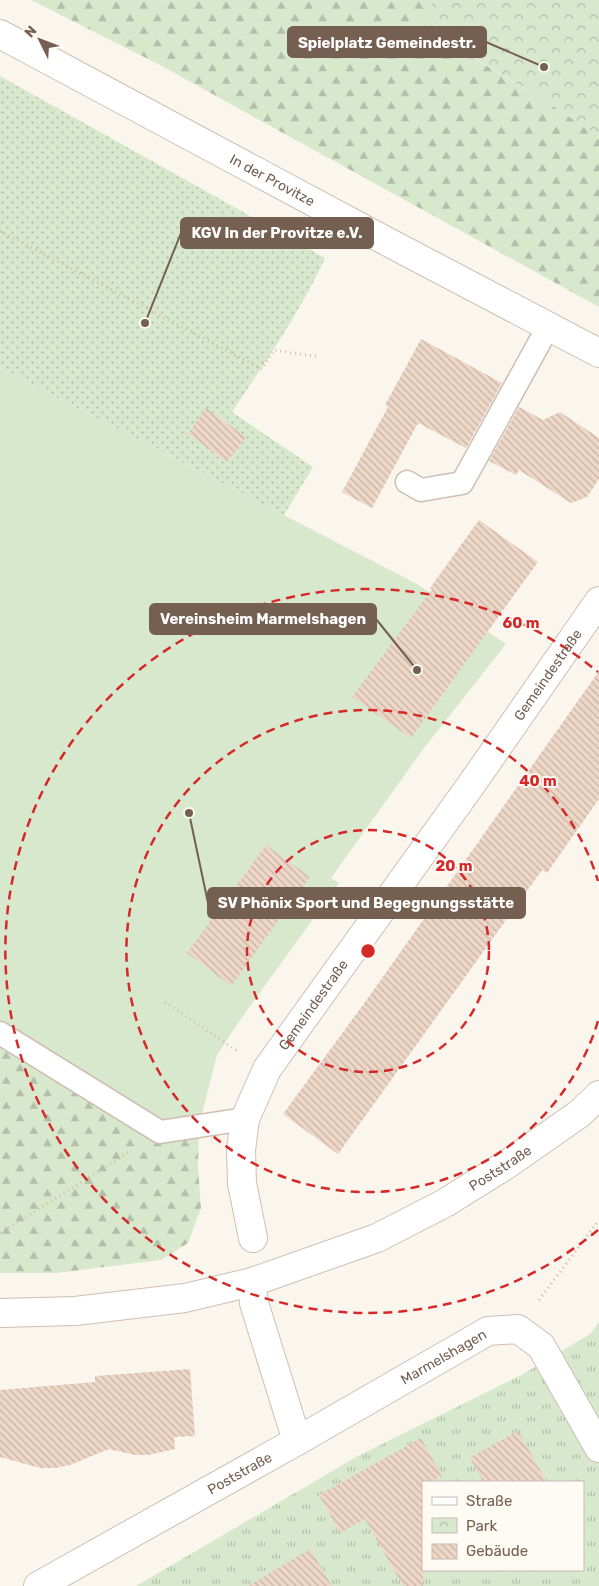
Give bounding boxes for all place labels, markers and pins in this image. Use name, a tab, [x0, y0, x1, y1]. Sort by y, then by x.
callout: Spielplatz Gemeindestr.	[288, 27, 486, 57]
callout: KGV In der Provitze e.V.	[181, 218, 373, 248]
callout: Vereinsheim Marmelshagen	[150, 604, 376, 634]
callout: SV Phönix Sport und Begegnungsstätte	[208, 888, 525, 918]
centre of rings	[359, 942, 377, 960]

